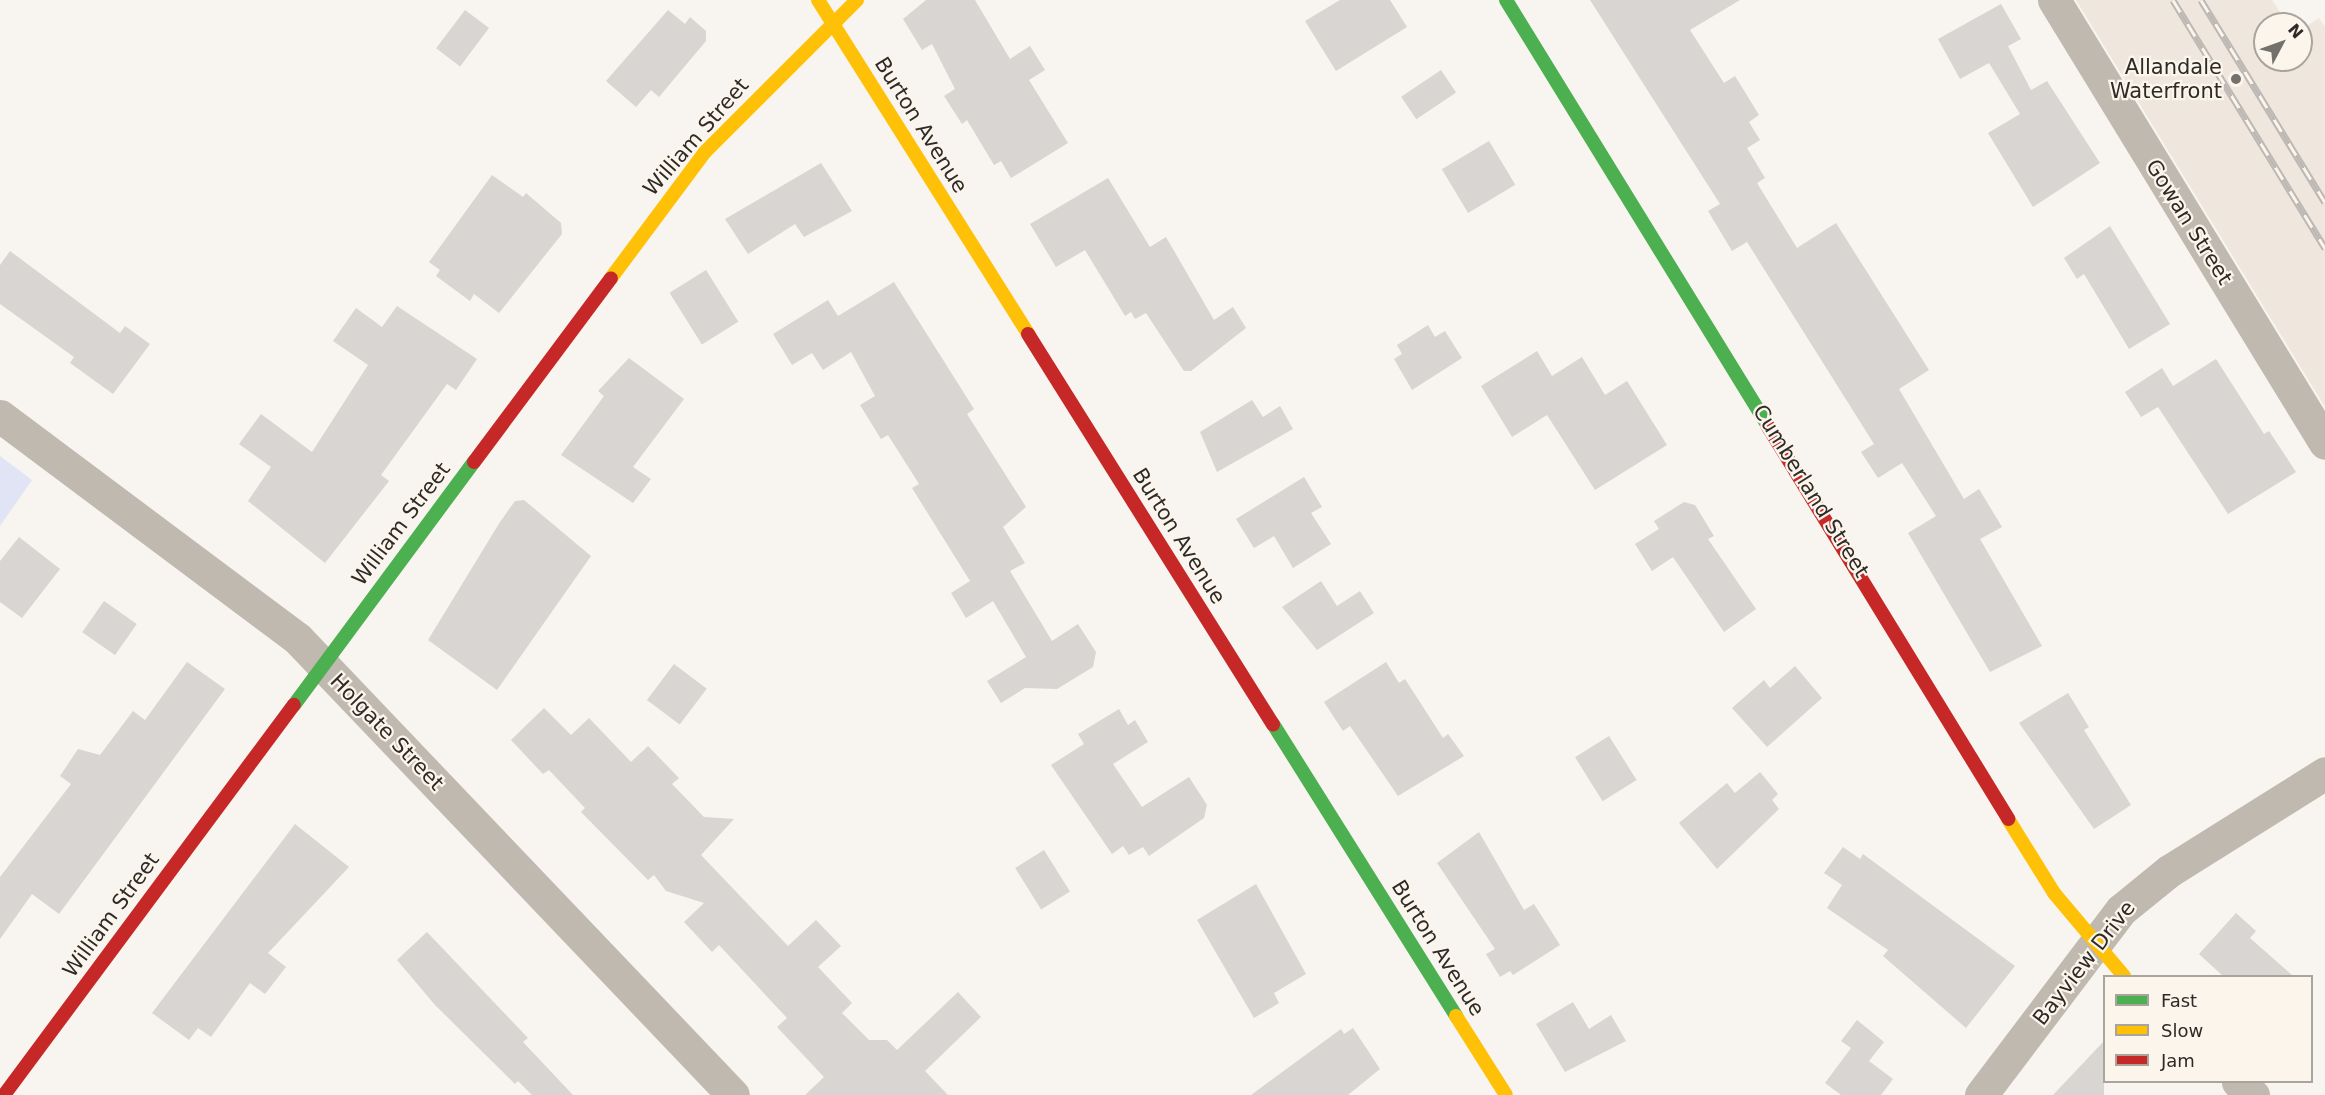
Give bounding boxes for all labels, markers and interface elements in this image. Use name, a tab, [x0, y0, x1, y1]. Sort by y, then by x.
north arrow	[2253, 12, 2313, 72]
text: N	[2284, 20, 2307, 42]
street label: Burton Avenue	[869, 52, 973, 198]
place label: Allandale Waterfront	[2110, 54, 2222, 104]
marker: Allandale Waterfront	[2227, 70, 2245, 88]
street label: William Street	[638, 73, 754, 201]
street label: Gowan Street	[2140, 155, 2238, 289]
street label: Cumberland Street	[1748, 400, 1874, 582]
street label: William Street	[347, 458, 455, 590]
street label: Burton Avenue	[1127, 463, 1231, 609]
street label: Holgate Street	[325, 668, 449, 796]
street label: William Street	[57, 848, 165, 982]
street label: Burton Avenue	[1386, 875, 1490, 1021]
street label: Bayview Drive	[2028, 896, 2140, 1030]
legend	[2103, 975, 2313, 1083]
text: Fast	[2161, 990, 2197, 1011]
text: Slow	[2161, 1020, 2203, 1041]
text: Jam	[2161, 1050, 2195, 1071]

